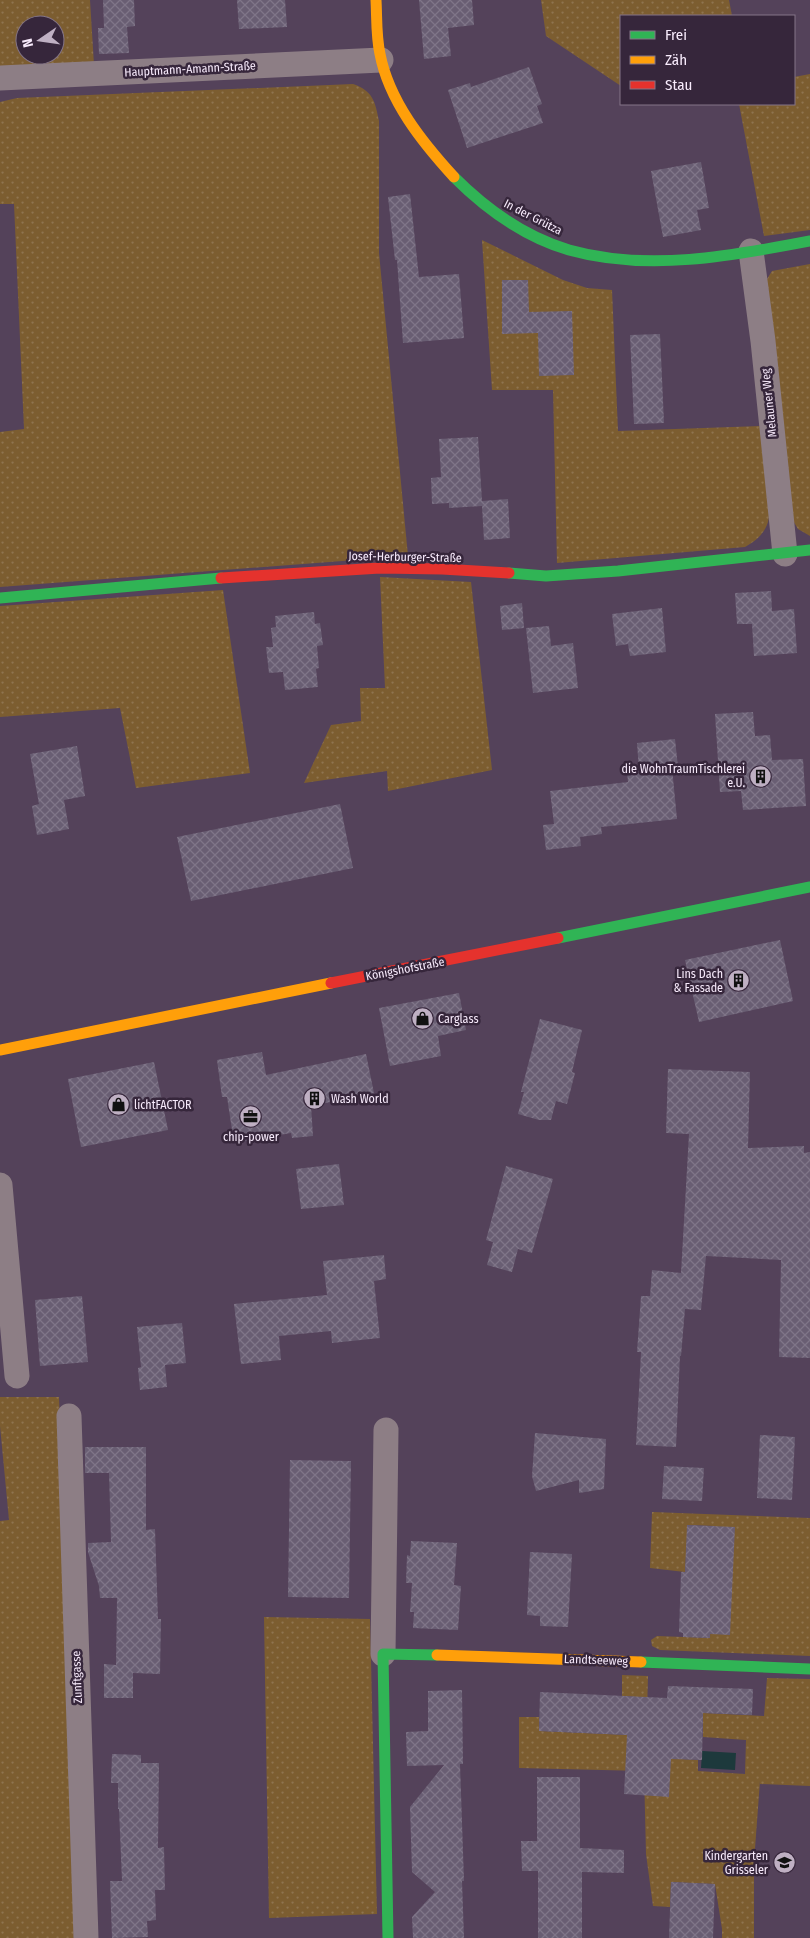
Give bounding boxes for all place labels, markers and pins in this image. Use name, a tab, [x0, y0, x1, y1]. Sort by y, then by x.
place label: die WohnTraumTischlerei e.U.	[622, 762, 745, 790]
building icon: die WohnTraumTischlerei e.U.	[749, 764, 773, 788]
place label: Lins Dach & Fassade	[674, 967, 723, 995]
building icon: Lins Dach & Fassade	[727, 969, 751, 993]
shop icon: Carglass	[410, 1007, 434, 1031]
place label: Carglass	[438, 1012, 479, 1026]
building icon: Wash World	[303, 1087, 327, 1111]
place label: Wash World	[331, 1092, 389, 1106]
shop icon: lichtFACTOR	[106, 1093, 130, 1117]
place label: lichtFACTOR	[134, 1098, 192, 1112]
office icon: chip-power	[239, 1104, 263, 1128]
place label: chip-power	[223, 1130, 280, 1144]
place label: Kindergarten Grisseler	[704, 1849, 769, 1877]
school or university icon: Kindergarten Grisseler	[772, 1851, 796, 1875]

